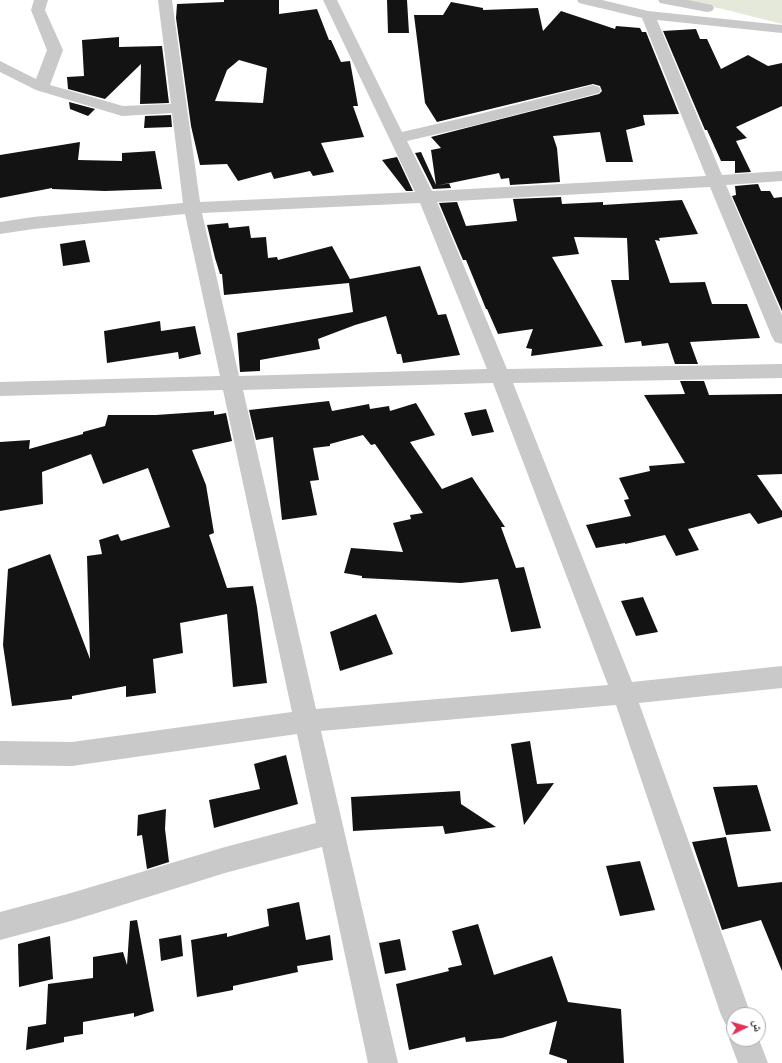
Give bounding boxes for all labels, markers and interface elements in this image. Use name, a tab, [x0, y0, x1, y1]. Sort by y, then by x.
north arrow	[726, 1007, 766, 1047]
text: ش	[749, 1020, 765, 1032]

